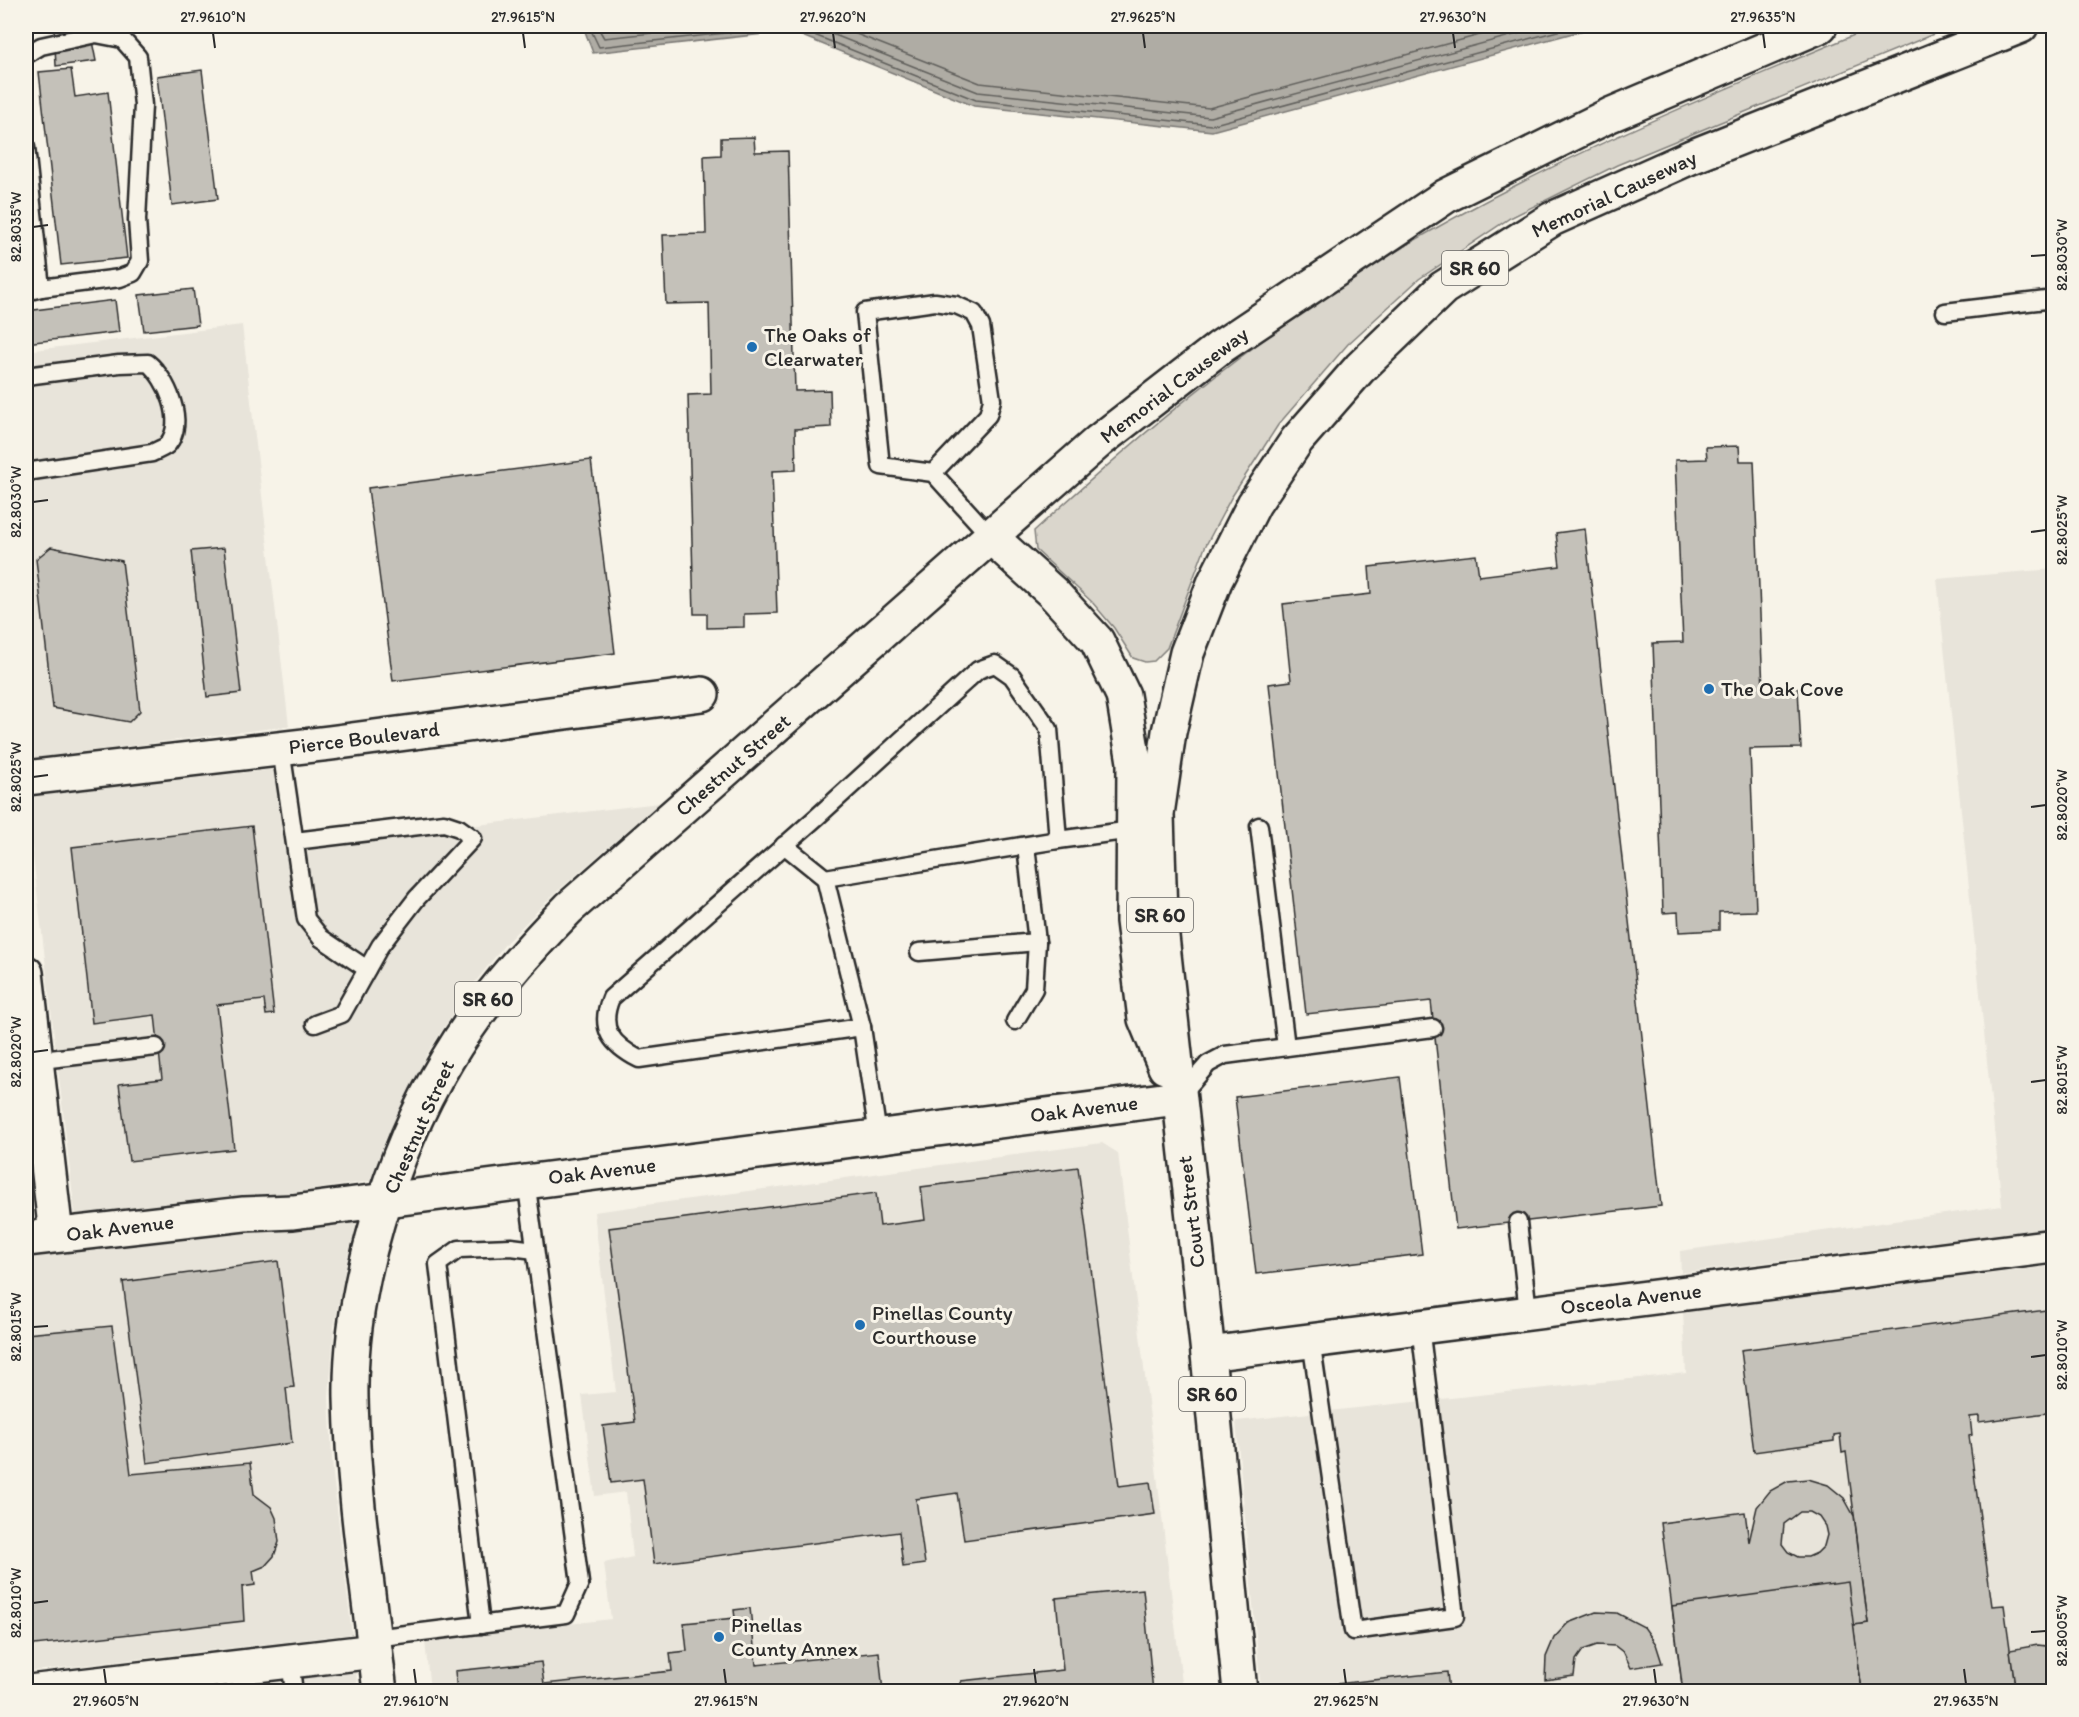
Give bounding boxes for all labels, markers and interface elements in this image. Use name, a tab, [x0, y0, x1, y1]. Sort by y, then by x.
text: 27.9610°N	[180, 8, 246, 26]
text: 27.9615°N	[491, 8, 555, 26]
text: 27.9620°N	[800, 8, 866, 26]
text: 27.9625°N	[1110, 8, 1176, 26]
text: 27.9630°N	[1420, 8, 1486, 26]
text: 27.9635°N	[1730, 8, 1796, 26]
street label: Memorial Causeway	[1527, 144, 1700, 243]
text: 82.8035°W	[7, 192, 25, 262]
text: 82.8030°W	[2053, 219, 2071, 291]
road number: SR 60	[1442, 251, 1508, 285]
street label: Memorial Causeway	[1095, 321, 1253, 448]
place label: The Oaks of Clearwater	[764, 322, 871, 371]
marker: The Oaks of Clearwater	[745, 340, 759, 354]
text: 82.8030°W	[7, 466, 25, 538]
text: 82.8025°W	[2053, 495, 2071, 565]
place label: The Oak Cove	[1721, 676, 1844, 701]
marker: The Oak Cove	[1702, 682, 1716, 696]
street label: Chestnut Street	[670, 708, 795, 821]
street label: Pierce Boulevard	[287, 716, 441, 759]
text: 82.8025°W	[7, 742, 25, 812]
text: 82.8020°W	[2053, 769, 2071, 841]
road number: SR 60	[1127, 898, 1193, 932]
road number: SR 60	[455, 982, 521, 1016]
text: 82.8020°W	[7, 1016, 25, 1088]
text: 82.8015°W	[2053, 1045, 2071, 1115]
street label: Chestnut Street	[378, 1056, 459, 1198]
street label: Oak Avenue	[1029, 1089, 1139, 1128]
street label: Oak Avenue	[547, 1151, 657, 1190]
street label: Court Street	[1171, 1155, 1210, 1269]
street label: Oak Avenue	[65, 1208, 175, 1247]
street label: Osceola Avenue	[1559, 1277, 1703, 1320]
text: 82.8015°W	[7, 1292, 25, 1362]
place label: Pinellas County Courthouse	[872, 1300, 1013, 1349]
marker: Pinellas County Courthouse	[853, 1318, 867, 1332]
text: 82.8010°W	[2053, 1319, 2071, 1390]
road number: SR 60	[1179, 1377, 1245, 1411]
text: 82.8010°W	[7, 1567, 25, 1638]
text: 82.8005°W	[2053, 1595, 2071, 1667]
place label: Pinellas County Annex	[731, 1612, 859, 1661]
marker: Pinellas County Annex	[712, 1630, 726, 1644]
text: 27.9605°N	[73, 1692, 139, 1710]
text: 27.9610°N	[383, 1692, 449, 1710]
text: 27.9615°N	[694, 1692, 758, 1710]
text: 27.9620°N	[1003, 1692, 1069, 1710]
text: 27.9625°N	[1313, 1692, 1379, 1710]
text: 27.9630°N	[1623, 1692, 1689, 1710]
text: 27.9635°N	[1933, 1692, 1999, 1710]

